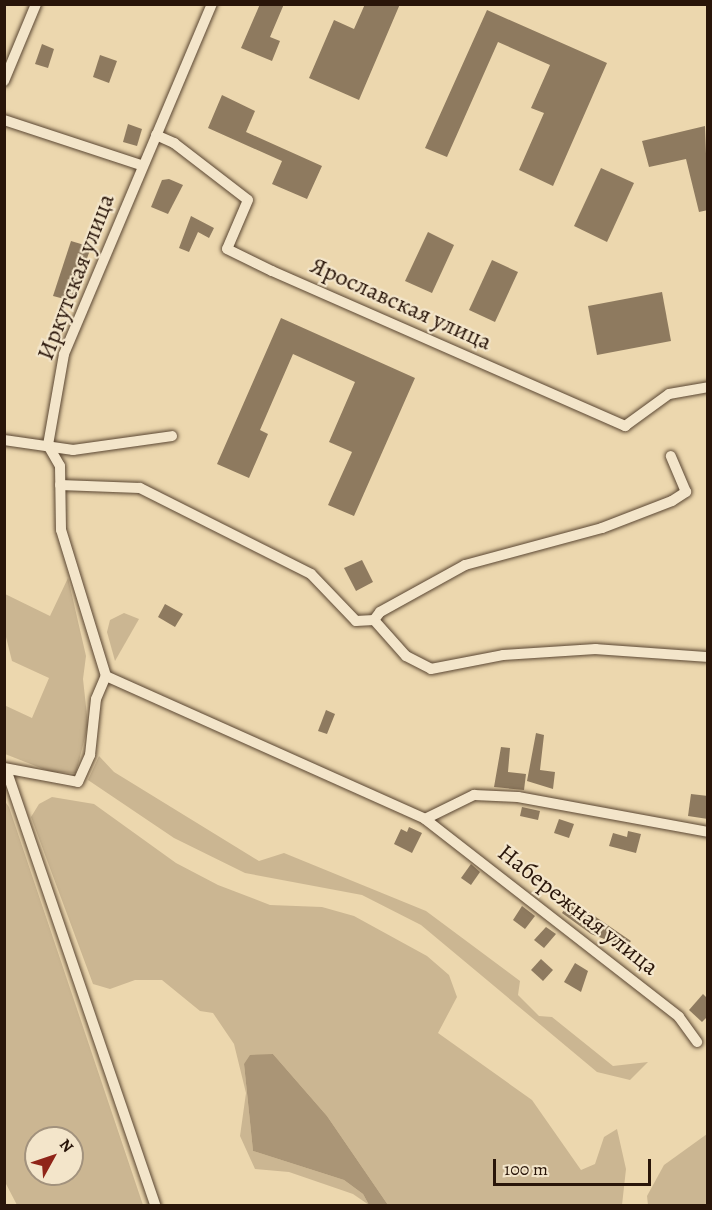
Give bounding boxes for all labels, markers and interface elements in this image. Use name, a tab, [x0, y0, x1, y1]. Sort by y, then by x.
street label: Иркутская улица	[31, 190, 121, 364]
street label: Ярославская улица	[306, 251, 496, 357]
street label: Набережная улица	[492, 838, 664, 982]
north arrow	[24, 1126, 84, 1186]
text: N	[54, 1134, 78, 1157]
scale bar	[496, 1147, 654, 1185]
text: 100 m	[504, 1157, 548, 1181]

